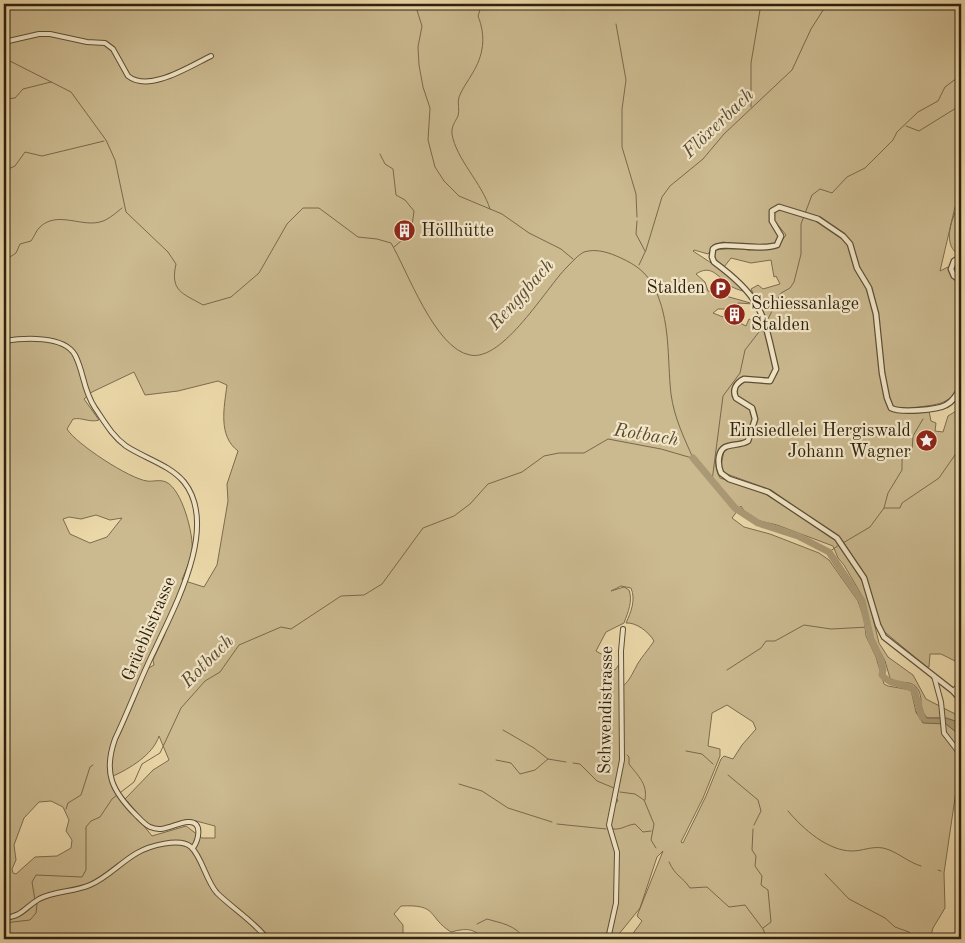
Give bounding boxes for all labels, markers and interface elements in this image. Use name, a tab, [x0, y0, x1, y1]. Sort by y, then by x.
water label: Flöxerbach	[679, 86, 758, 163]
building icon: Höllhütte	[393, 219, 417, 243]
place label: Höllhütte	[421, 222, 494, 240]
water label: Renggbach	[485, 256, 559, 335]
parking icon: Stalden	[709, 276, 733, 300]
place label: Stalden	[646, 279, 705, 297]
place label: Schiessanlage Stalden	[751, 295, 859, 334]
building icon: Schiessanlage Stalden	[723, 302, 747, 326]
water label: Rotbach	[611, 421, 680, 451]
place label: Einsiedlelei Hergiswald Johann Wagner	[729, 422, 912, 461]
place icon: Einsiedlelei Hergiswald Johann Wagner	[915, 429, 939, 453]
street label: Grüeblistrasse	[119, 574, 179, 684]
water label: Rotbach	[177, 632, 238, 693]
street label: Schwendistrasse	[596, 646, 616, 774]

